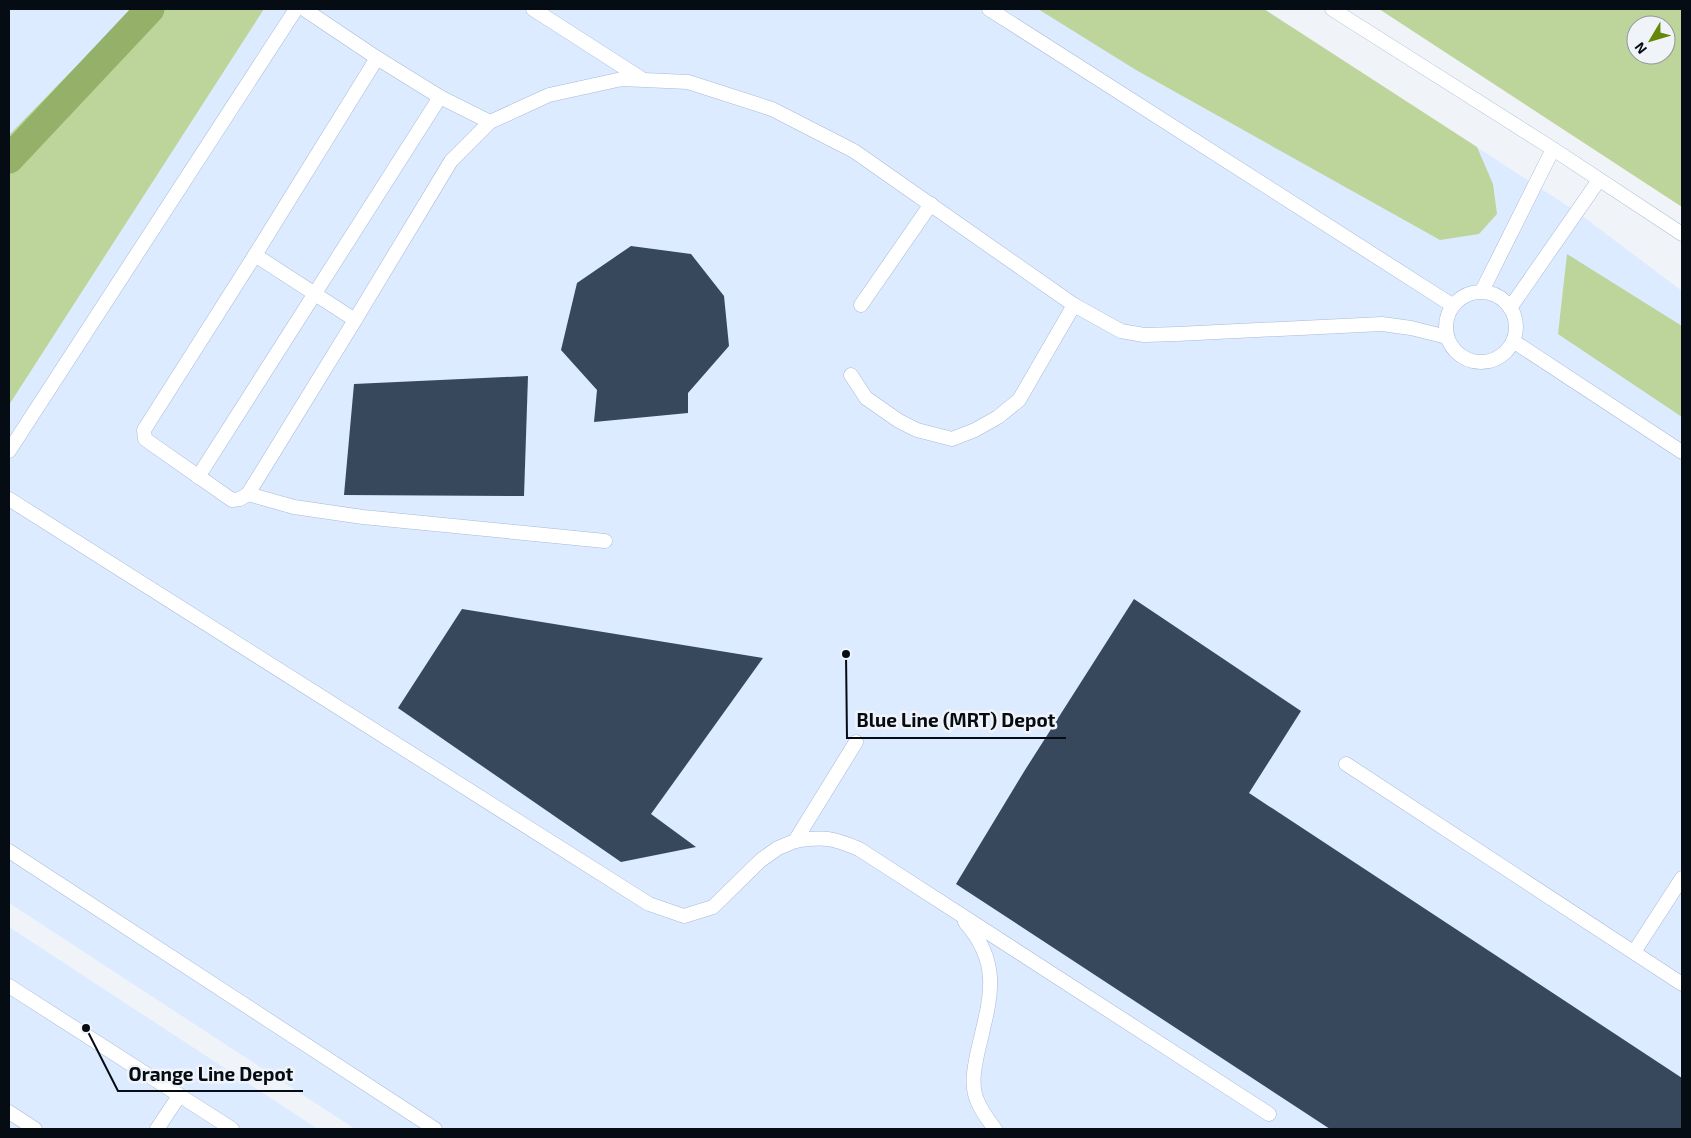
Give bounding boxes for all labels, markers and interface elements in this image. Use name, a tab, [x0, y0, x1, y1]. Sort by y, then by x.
north arrow	[1626, 15, 1676, 65]
text: N	[1631, 39, 1650, 58]
callout: Blue Line (MRT) Depot	[847, 704, 1066, 738]
text: Blue Line (MRT) Depot	[857, 708, 1056, 731]
callout: Orange Line Depot	[118, 1057, 303, 1091]
text: Orange Line Depot	[129, 1062, 294, 1085]

